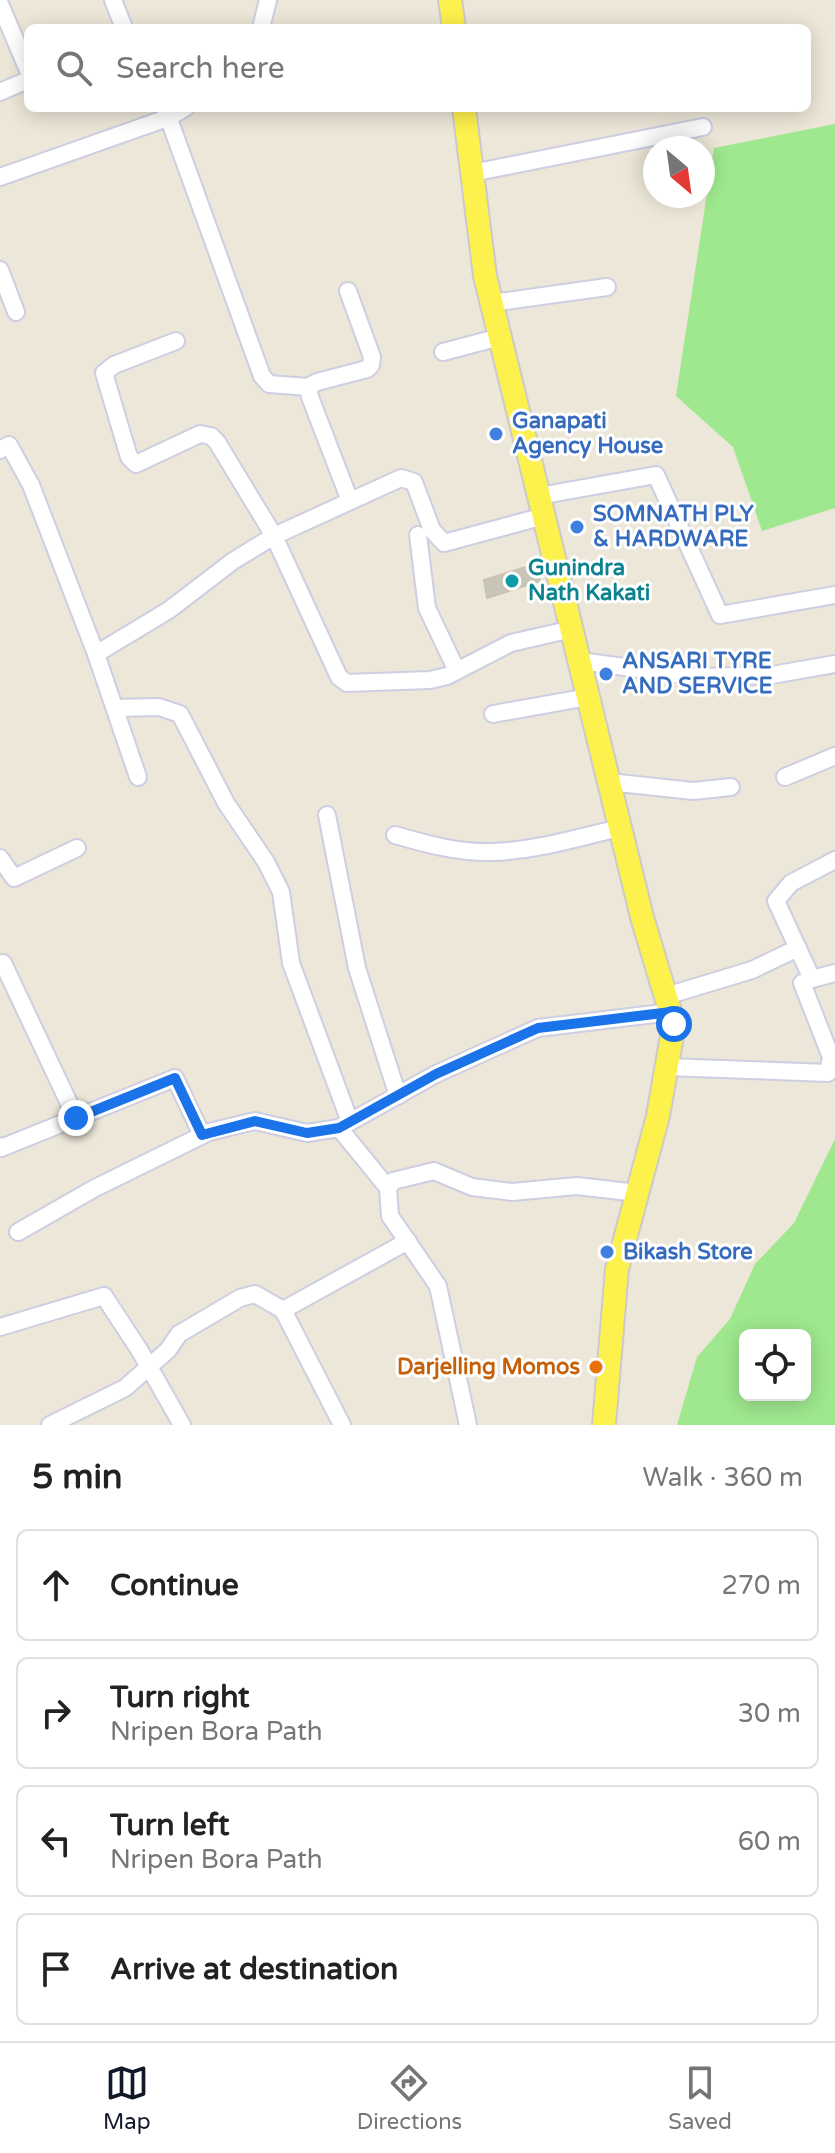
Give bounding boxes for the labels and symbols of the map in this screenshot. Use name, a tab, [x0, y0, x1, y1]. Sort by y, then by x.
north arrow	[643, 136, 715, 208]
place label: Ganapati Agency House	[512, 408, 663, 459]
marker: Ganapati Agency House	[487, 425, 505, 443]
place label: SOMNATH PLY & HARDWARE	[593, 501, 754, 552]
marker: SOMNATH PLY & HARDWARE	[568, 518, 586, 536]
place label: Gunindra Nath Kakati	[528, 555, 650, 606]
marker: Gunindra Nath Kakati	[503, 572, 521, 590]
place label: ANSARI TYRE AND SERVICE	[622, 648, 772, 699]
marker: ANSARI TYRE AND SERVICE	[597, 665, 615, 683]
route start	[656, 1006, 692, 1042]
route end	[58, 1100, 94, 1136]
place label: Bikash Store	[623, 1239, 753, 1265]
marker: Bikash Store	[598, 1243, 616, 1261]
place label: Darjelling Momos	[397, 1354, 580, 1380]
marker: Darjelling Momos	[587, 1358, 605, 1376]

